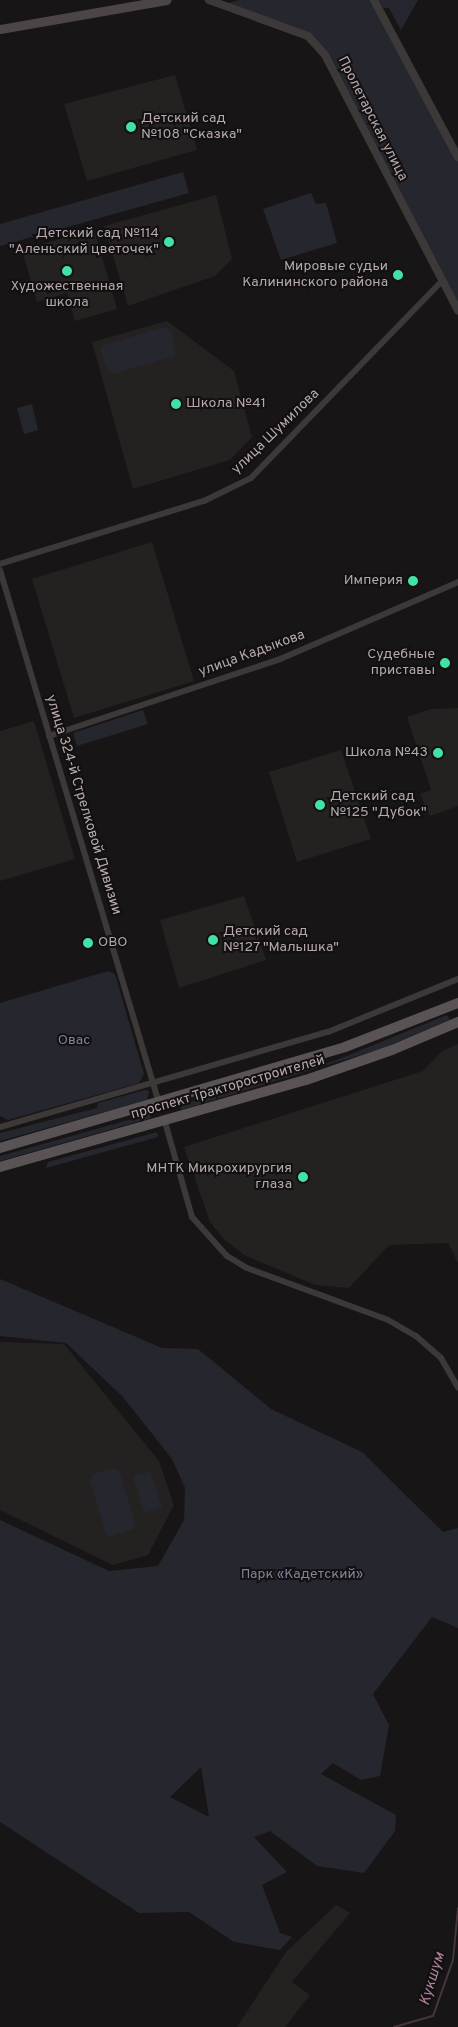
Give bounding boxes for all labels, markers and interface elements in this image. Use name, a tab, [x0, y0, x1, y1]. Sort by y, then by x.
street label: Пролетарская улица	[333, 54, 411, 184]
place label: Детский сад №108 "Сказка"	[141, 111, 242, 144]
marker: Детский сад №108 "Сказка"	[125, 121, 137, 133]
place label: Детский сад №114 "Аленьский цветочек"	[9, 226, 159, 258]
marker: Детский сад №114 "Аленьский цветочек"	[163, 236, 175, 248]
place label: Мировые судьи Калининского района	[242, 259, 388, 292]
marker: Художественная школа	[61, 265, 73, 277]
marker: Мировые судьи Калининского района	[392, 269, 404, 281]
place label: Художественная школа	[11, 279, 123, 312]
street label: улица Шумилова	[229, 386, 323, 478]
place label: Школа №41	[186, 396, 266, 412]
marker: Школа №41	[170, 398, 182, 410]
place label: Империя	[344, 573, 403, 589]
marker: Империя	[407, 575, 419, 587]
street label: улица Кадыкова	[197, 627, 307, 681]
place label: Судебные приставы	[367, 647, 435, 680]
marker: Судебные приставы	[439, 657, 451, 669]
street label: улица 324-й Стрелковой Дивизии	[41, 693, 125, 917]
place label: Школа №43	[345, 745, 428, 761]
marker: Школа №43	[432, 747, 444, 759]
place label: Детский сад №125 "Дубок"	[330, 789, 427, 822]
marker: Детский сад №125 "Дубок"	[314, 799, 326, 811]
place label: Детский сад №127 "Малышка"	[223, 924, 340, 956]
marker: Детский сад №127 "Малышка"	[207, 934, 219, 946]
place label: ОВО	[98, 935, 128, 951]
marker: ОВО	[82, 937, 94, 949]
park label: Овас	[58, 1033, 90, 1049]
street label: проспект Тракторостроителей	[129, 1052, 327, 1124]
place label: МНТК Микрохирургия глаза	[146, 1161, 292, 1194]
marker: МНТК Микрохирургия глаза	[296, 1170, 310, 1184]
park label: Парк «Кадетский»	[241, 1567, 363, 1583]
water label: Кукшум	[416, 1950, 450, 2008]

